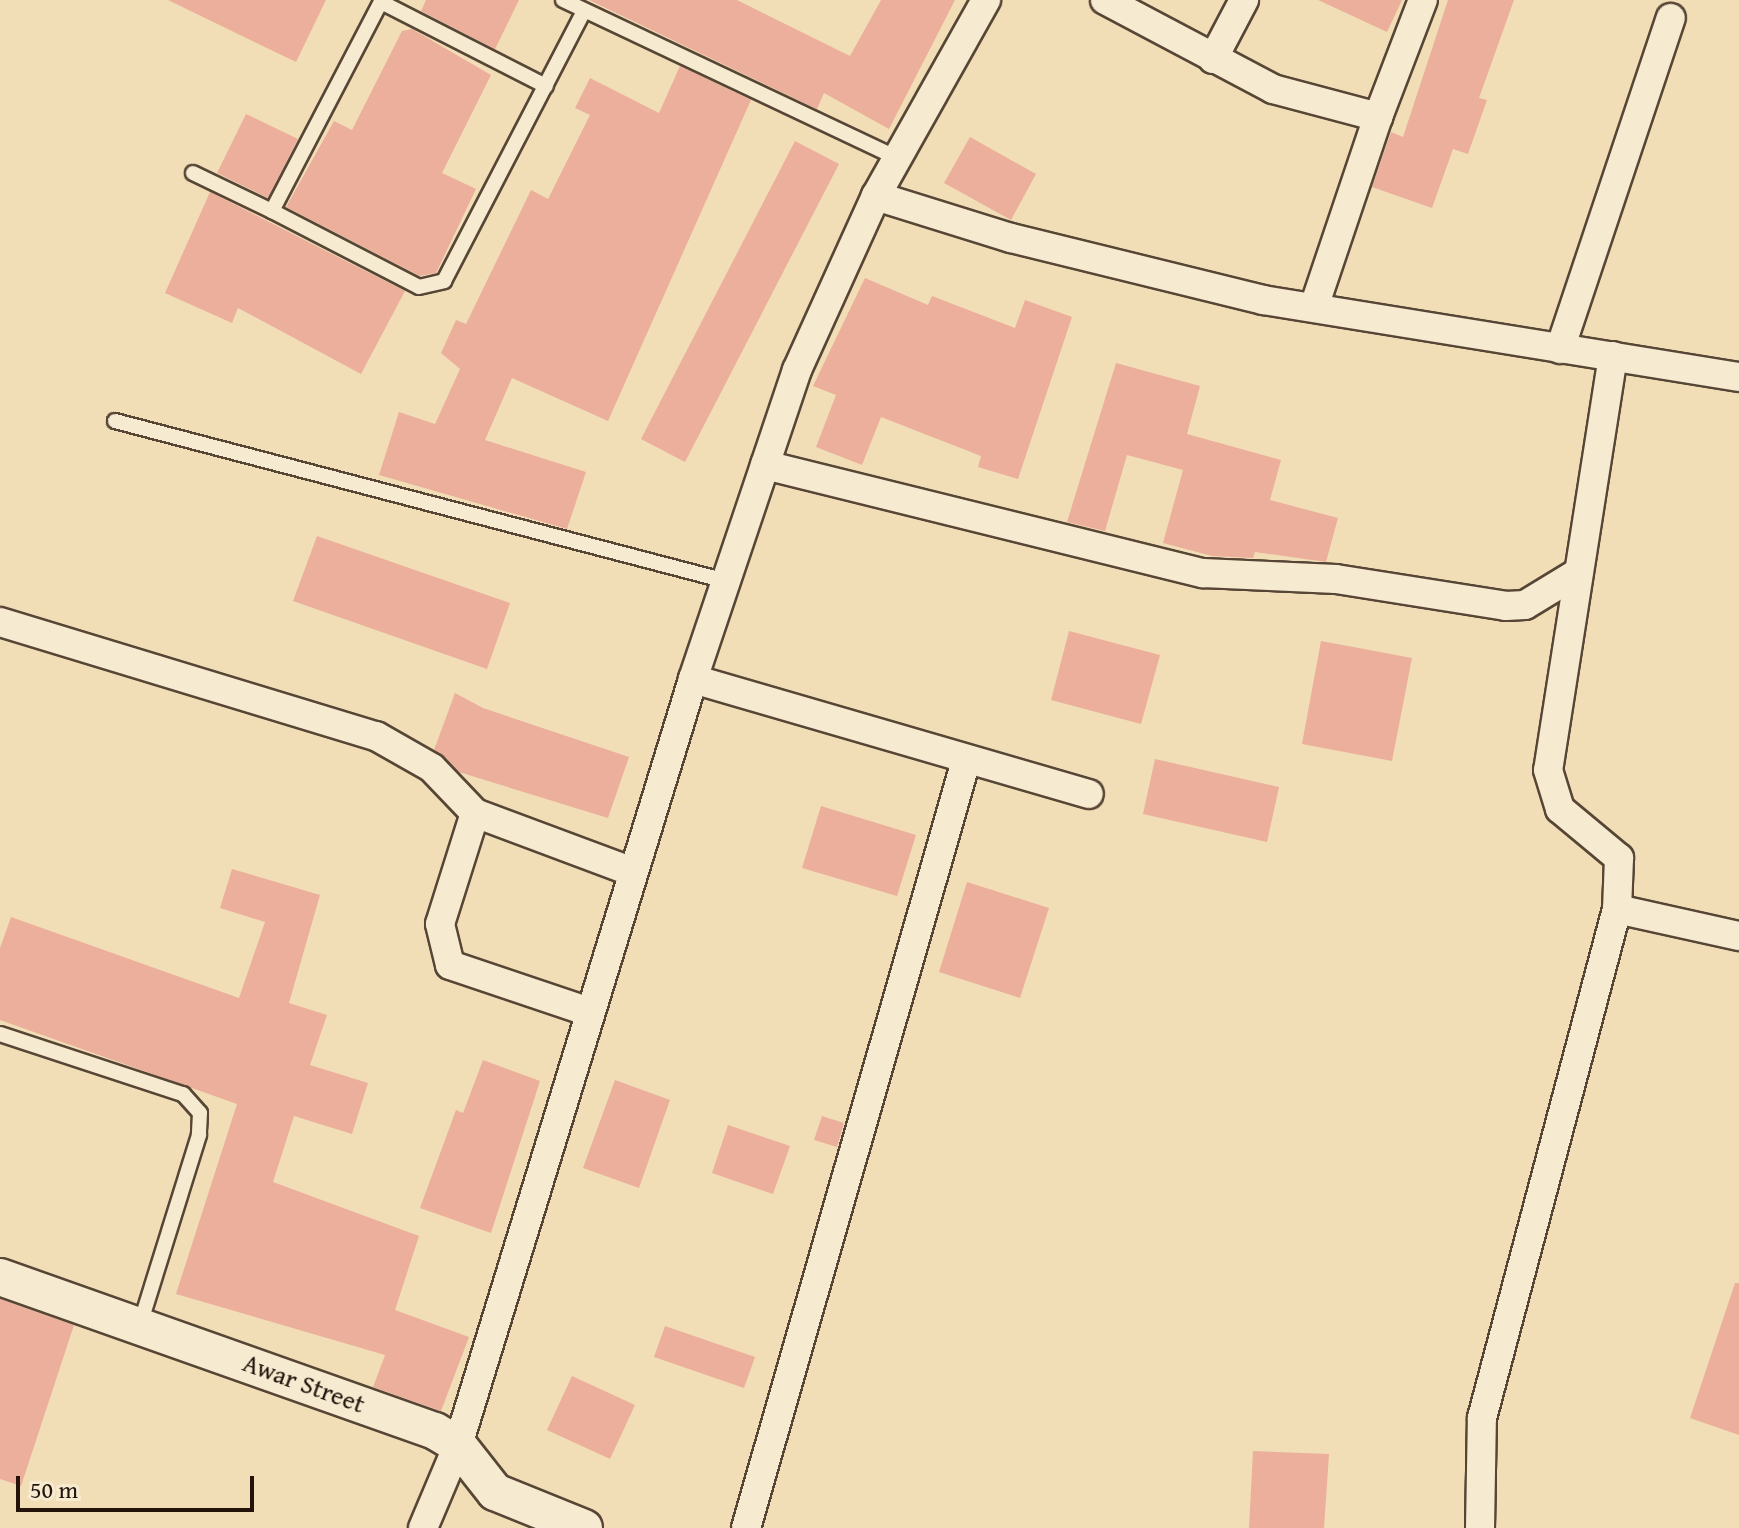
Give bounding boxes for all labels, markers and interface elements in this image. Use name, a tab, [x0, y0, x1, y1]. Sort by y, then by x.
street label: Awar Street	[239, 1347, 369, 1419]
scale bar	[20, 1460, 258, 1510]
text: 50 m	[30, 1472, 78, 1507]

